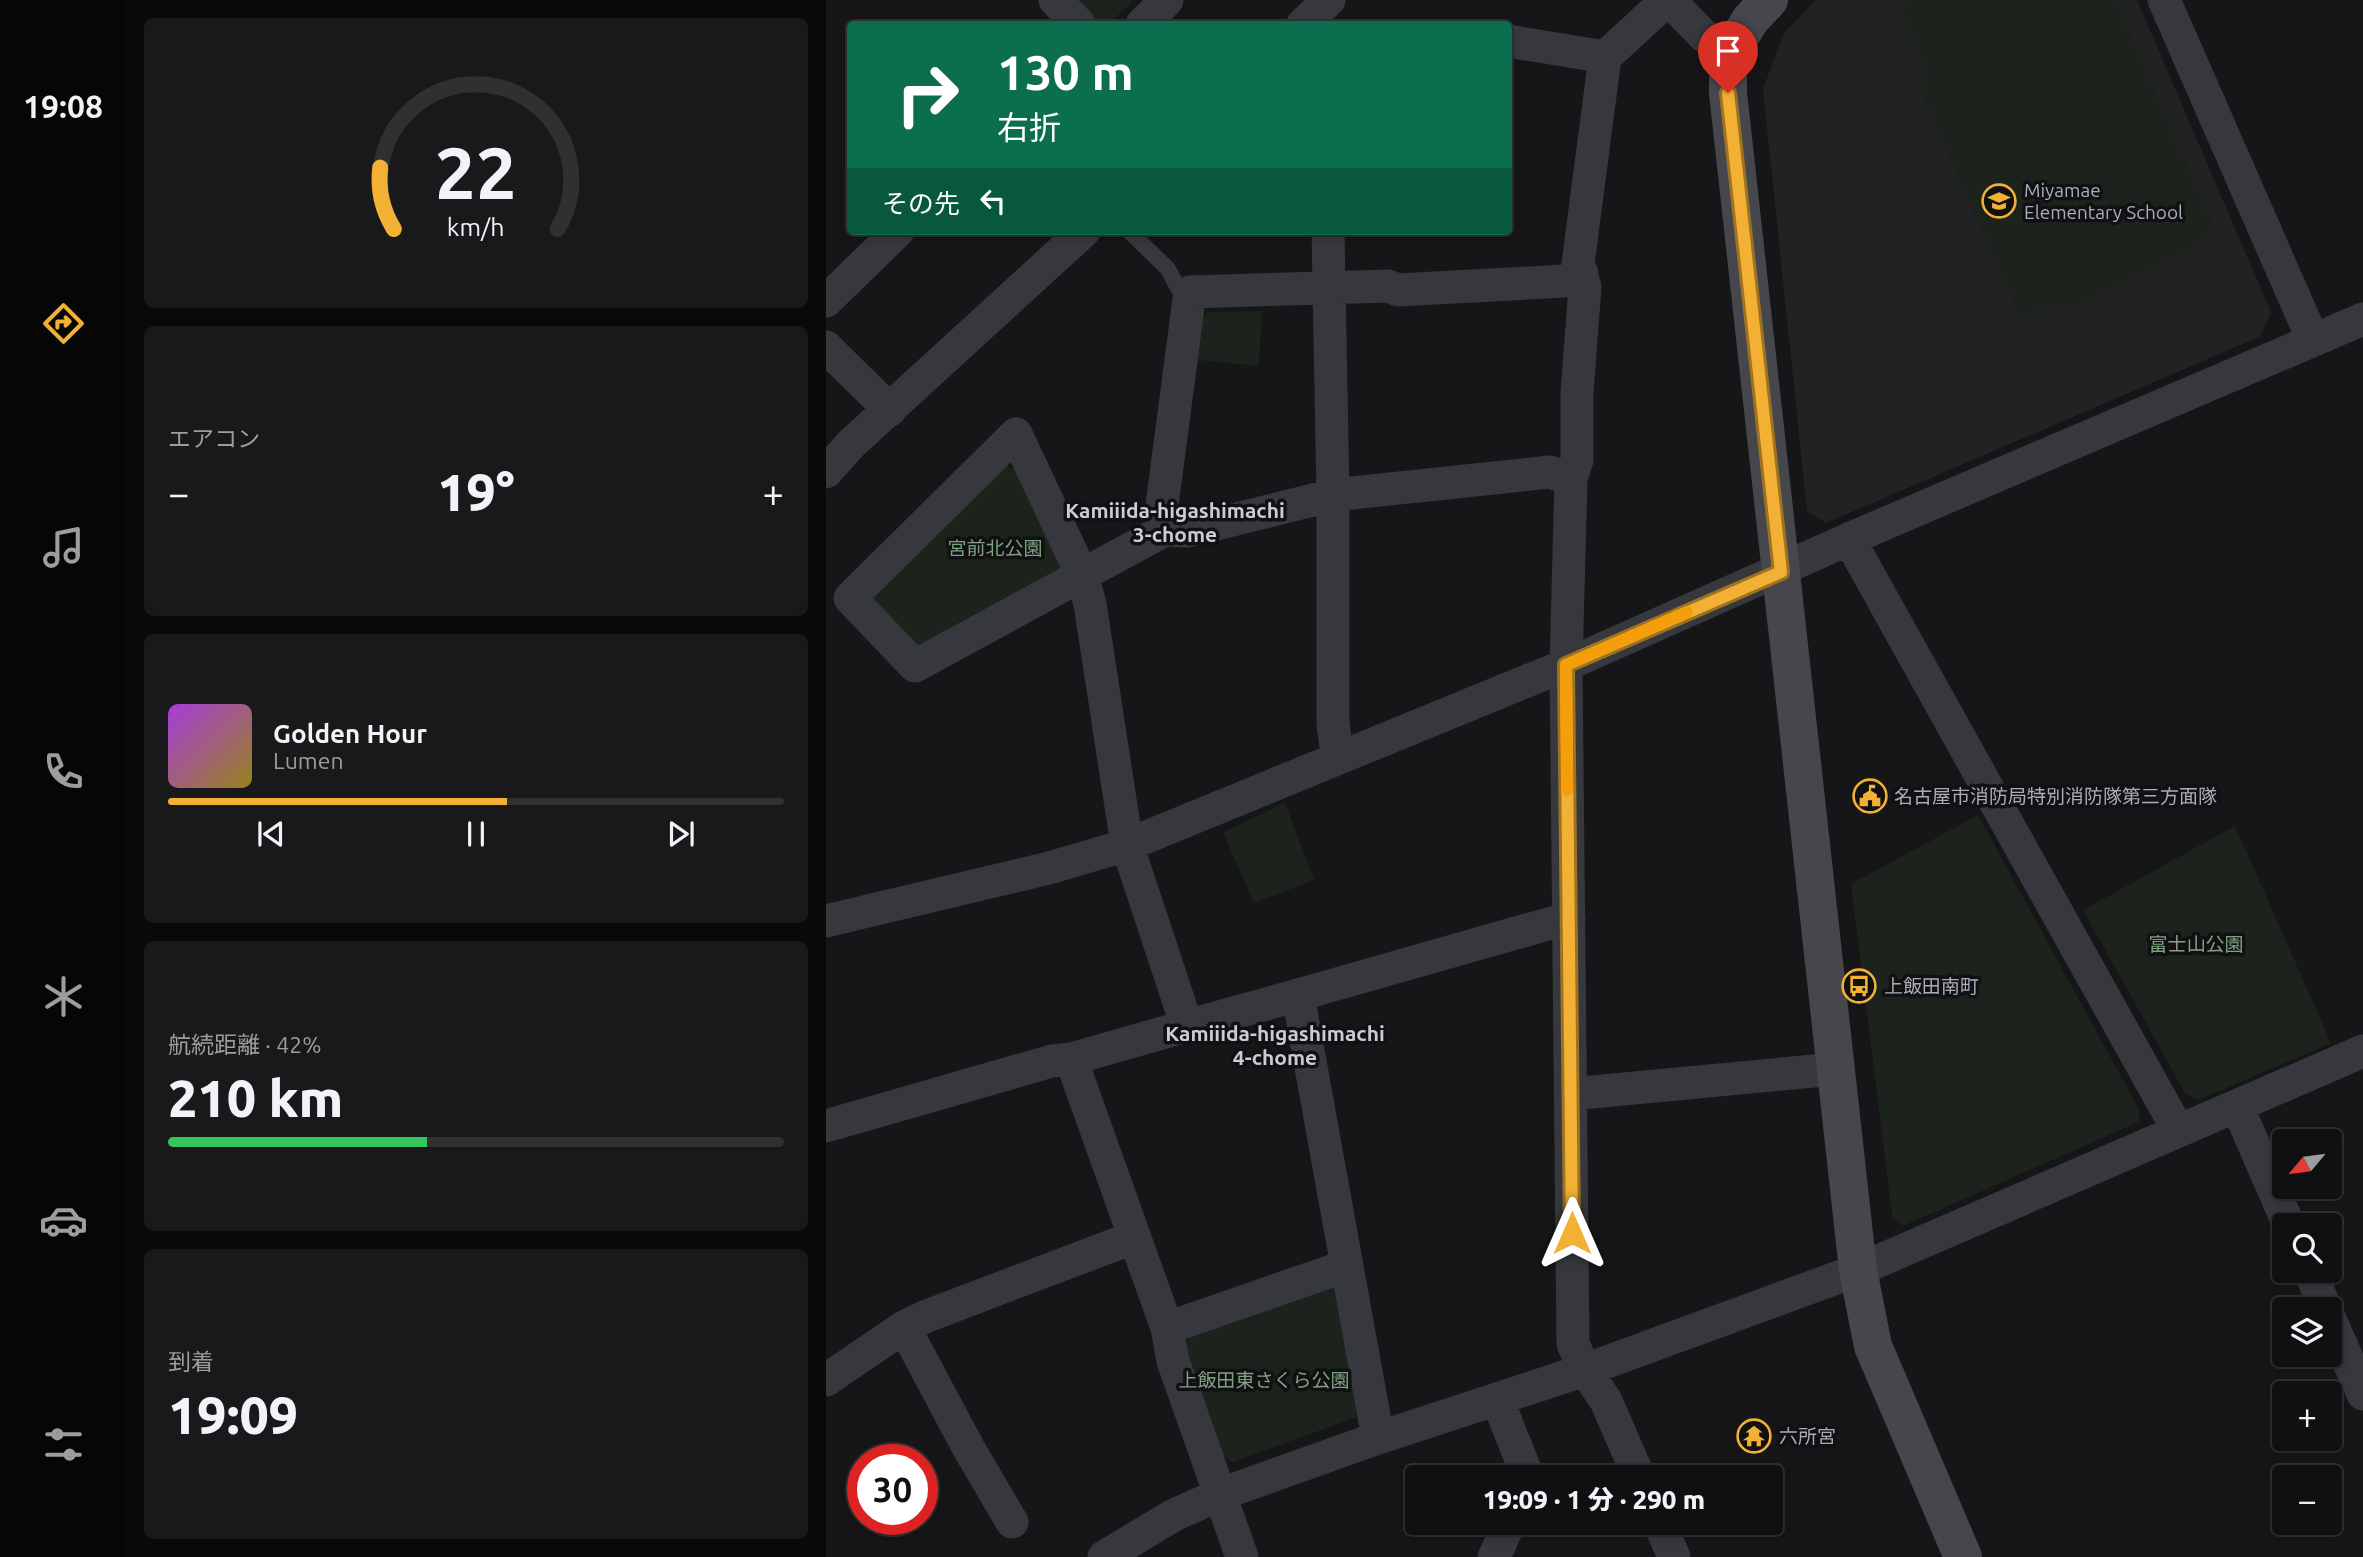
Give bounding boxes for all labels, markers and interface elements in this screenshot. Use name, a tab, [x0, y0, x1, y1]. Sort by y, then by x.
pin	[1698, 21, 1758, 93]
icon: arrive	[1709, 32, 1747, 70]
text: 130 m	[997, 44, 1134, 99]
icon: right	[882, 49, 973, 140]
text: 19:08	[23, 88, 103, 124]
text: 右折	[997, 109, 1061, 145]
text: 22	[435, 131, 517, 213]
place label: Miyamae Elementary School	[2024, 179, 2183, 223]
icon: left	[974, 182, 1012, 220]
school or university icon: Miyamae Elementary School	[1980, 182, 2018, 220]
text: その先	[882, 189, 960, 218]
text: km/h	[447, 213, 505, 241]
icon: directions	[39, 299, 88, 348]
text: エアコン	[168, 426, 260, 451]
text: 19°	[437, 463, 515, 521]
text: −	[168, 472, 189, 514]
text: +	[763, 472, 784, 514]
district label: Kamiiida-higashimachi 3-chome	[1065, 498, 1285, 546]
icon: music	[39, 523, 88, 572]
park label: 宮前北公園	[947, 537, 1043, 559]
text: Golden Hour	[273, 719, 427, 748]
icon: phone	[39, 747, 88, 796]
text: Lumen	[273, 748, 344, 773]
public building icon: 名古屋市消防局特別消防隊第三方面隊	[1851, 777, 1889, 815]
place label: 名古屋市消防局特別消防隊第三方面隊	[1894, 785, 2217, 807]
icon: previous	[252, 815, 290, 853]
icon: pause	[457, 815, 495, 853]
icon: next	[662, 815, 700, 853]
park label: 富士山公園	[2148, 933, 2244, 955]
bus stop icon: 上飯田南町	[1840, 967, 1878, 1005]
icon: climate	[39, 972, 88, 1021]
place label: 上飯田南町	[1884, 975, 1979, 997]
district label: Kamiiida-higashimachi 4-chome	[1165, 1021, 1385, 1069]
text: 航続距離 · 42%	[168, 1032, 321, 1057]
text: 210 km	[168, 1069, 343, 1127]
north arrow	[2272, 1129, 2342, 1199]
map controls	[2272, 1129, 2342, 1535]
icon: car	[39, 1196, 88, 1245]
position arrow	[1535, 1196, 1609, 1270]
button: search	[2272, 1213, 2342, 1283]
button: layers	[2272, 1297, 2342, 1367]
text: 到着	[168, 1349, 214, 1374]
park label: 上飯田東さくら公園	[1178, 1369, 1350, 1391]
button: +	[2272, 1381, 2342, 1451]
text: 19:09	[168, 1386, 298, 1444]
temple icon: 六所宮	[1735, 1417, 1773, 1455]
icon: filters	[39, 1420, 88, 1469]
place label: 六所宮	[1779, 1425, 1836, 1447]
speed limit sign: 30	[847, 1444, 938, 1535]
button: −	[2272, 1465, 2342, 1535]
text: 19:09 · 1 分 · 290 m	[1483, 1485, 1705, 1514]

